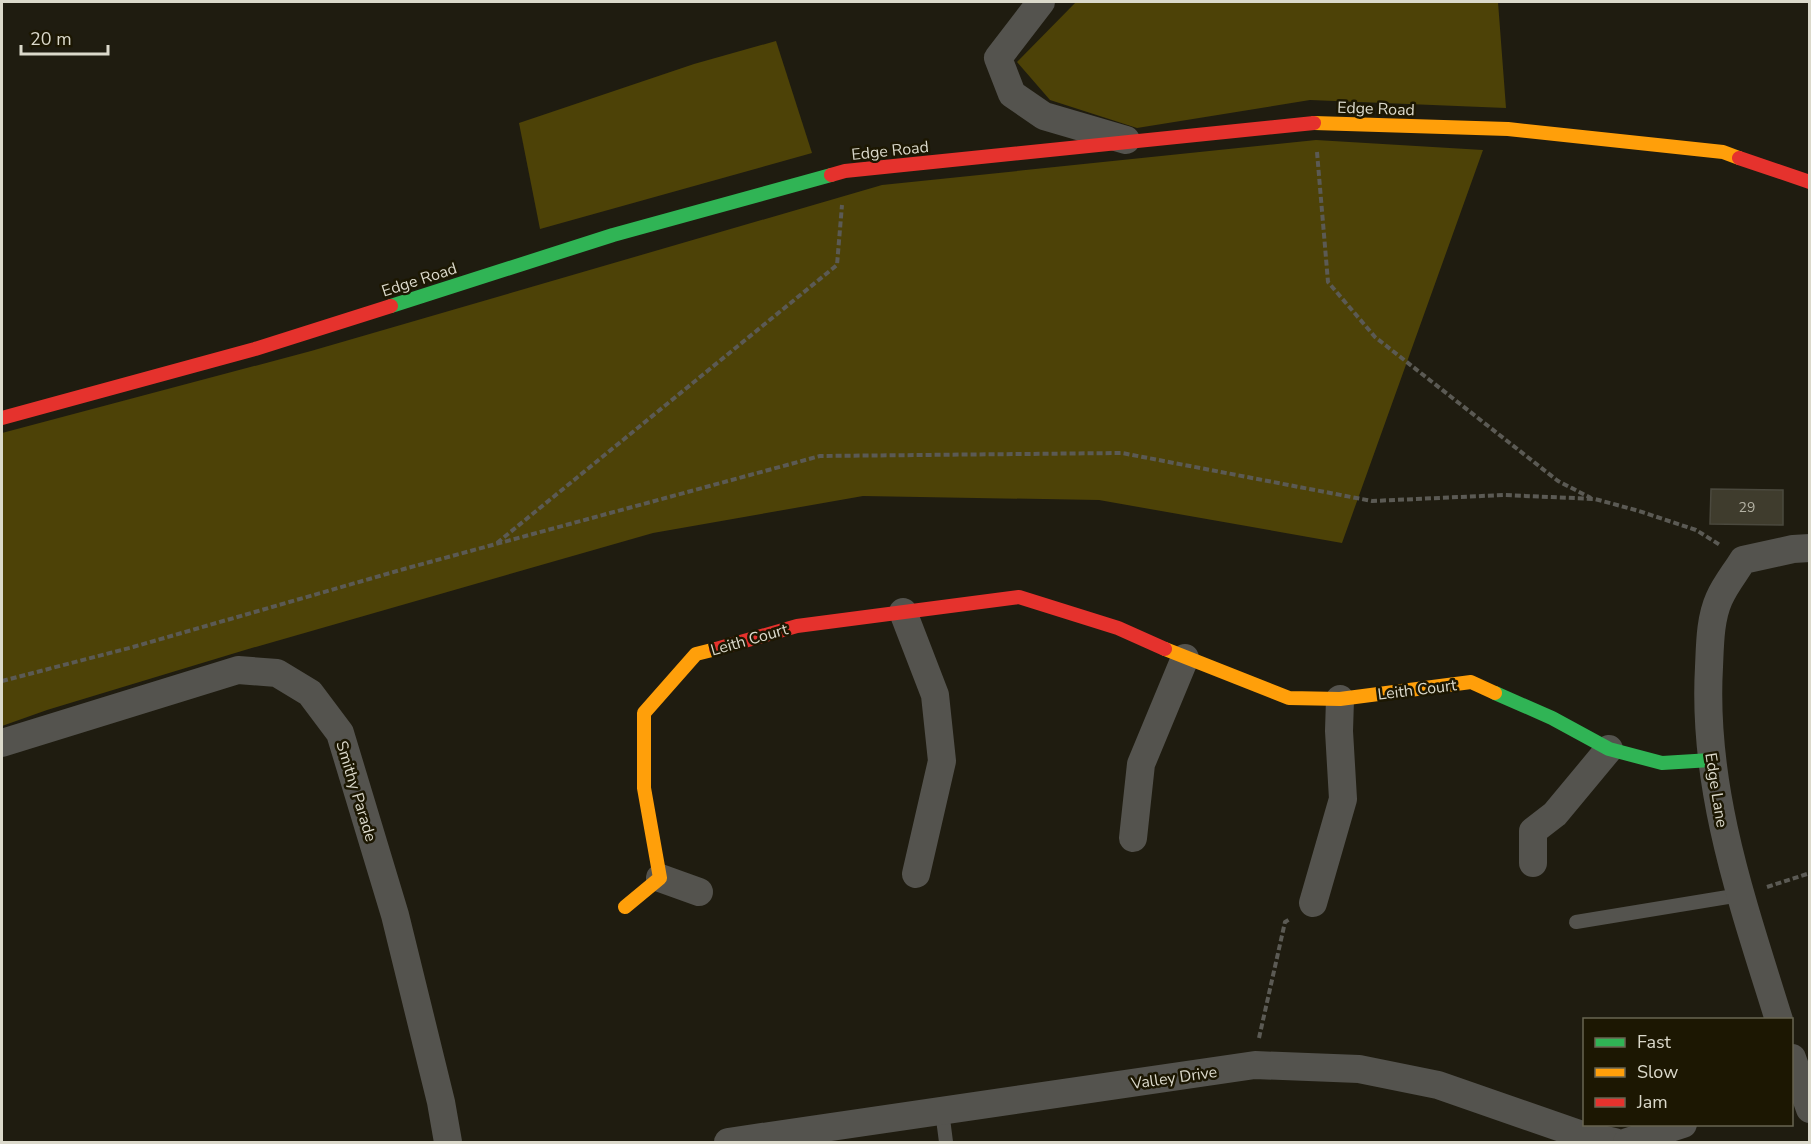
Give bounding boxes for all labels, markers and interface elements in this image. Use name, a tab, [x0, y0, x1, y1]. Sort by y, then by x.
scale bar	[21, 18, 108, 56]
text: 20 m	[30, 27, 72, 51]
street label: Edge Road	[1337, 97, 1415, 121]
street label: Edge Road	[850, 136, 930, 166]
street label: Edge Road	[379, 257, 460, 302]
house number: 29	[1739, 498, 1755, 517]
street label: Leith Court	[708, 618, 791, 661]
street label: Leith Court	[1376, 674, 1458, 706]
street label: Smithy Parade	[330, 738, 382, 844]
street label: Edge Lane	[1699, 751, 1733, 829]
legend	[1583, 1018, 1793, 1126]
text: Fast	[1637, 1030, 1672, 1054]
text: Slow	[1637, 1060, 1678, 1084]
street label: Valley Drive	[1129, 1061, 1219, 1095]
text: Jam	[1636, 1090, 1668, 1114]

